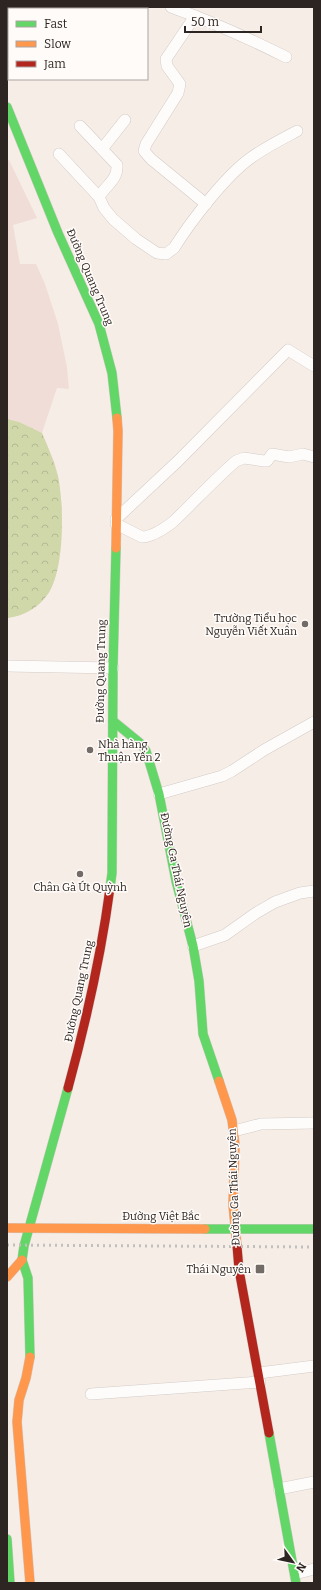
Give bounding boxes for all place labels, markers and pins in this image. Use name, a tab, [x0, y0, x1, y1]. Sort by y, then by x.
place label: Trường Tiểu học Nguyễn Viết Xuân	[205, 612, 297, 638]
marker: Trường Tiểu học Nguyễn Viết Xuân	[300, 619, 310, 629]
place label: Nhà hàng Thuận Yến 2	[98, 738, 161, 764]
marker: Nhà hàng Thuận Yến 2	[85, 745, 95, 755]
marker: Chân Gà Út Quỳnh	[75, 869, 85, 879]
place label: Chân Gà Út Quỳnh	[33, 880, 127, 894]
place label: Thái Nguyên	[186, 1263, 251, 1276]
marker: Thái Nguyên	[254, 1263, 266, 1275]

